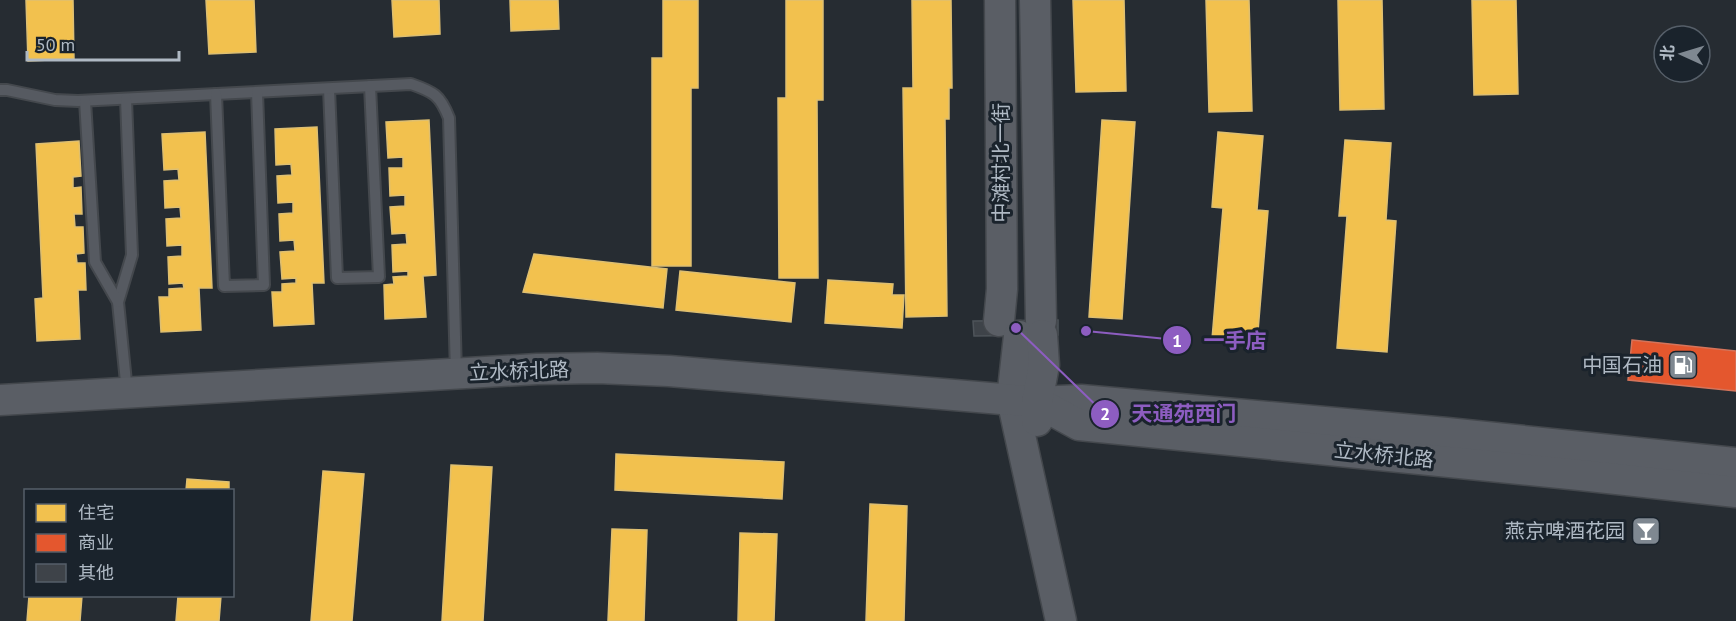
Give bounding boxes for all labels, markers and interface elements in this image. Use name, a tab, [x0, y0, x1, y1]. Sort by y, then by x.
scale bar	[27, 24, 178, 62]
north arrow	[1652, 24, 1712, 84]
text: 50 m	[36, 33, 75, 56]
text: 北	[1657, 44, 1678, 62]
street label: 中滩村北一街	[988, 103, 1014, 223]
callout: 一手店	[1162, 321, 1279, 360]
text: 一手店	[1204, 327, 1267, 354]
text: 1	[1172, 329, 1182, 352]
fuel station icon: 中国石油	[1667, 349, 1699, 381]
place label: 中国石油	[1582, 352, 1662, 378]
street label: 立水桥北路	[469, 356, 569, 386]
callout: 天通苑西门	[1090, 395, 1249, 434]
text: 天通苑西门	[1132, 400, 1237, 427]
text: 2	[1100, 402, 1110, 425]
street label: 立水桥北路	[1333, 437, 1435, 473]
legend	[24, 489, 234, 597]
text: 住宅	[78, 501, 114, 524]
bar icon: 燕京啤酒花园	[1630, 515, 1662, 547]
place label: 燕京啤酒花园	[1505, 518, 1625, 544]
text: 商业	[78, 531, 114, 554]
text: 其他	[78, 561, 114, 584]

